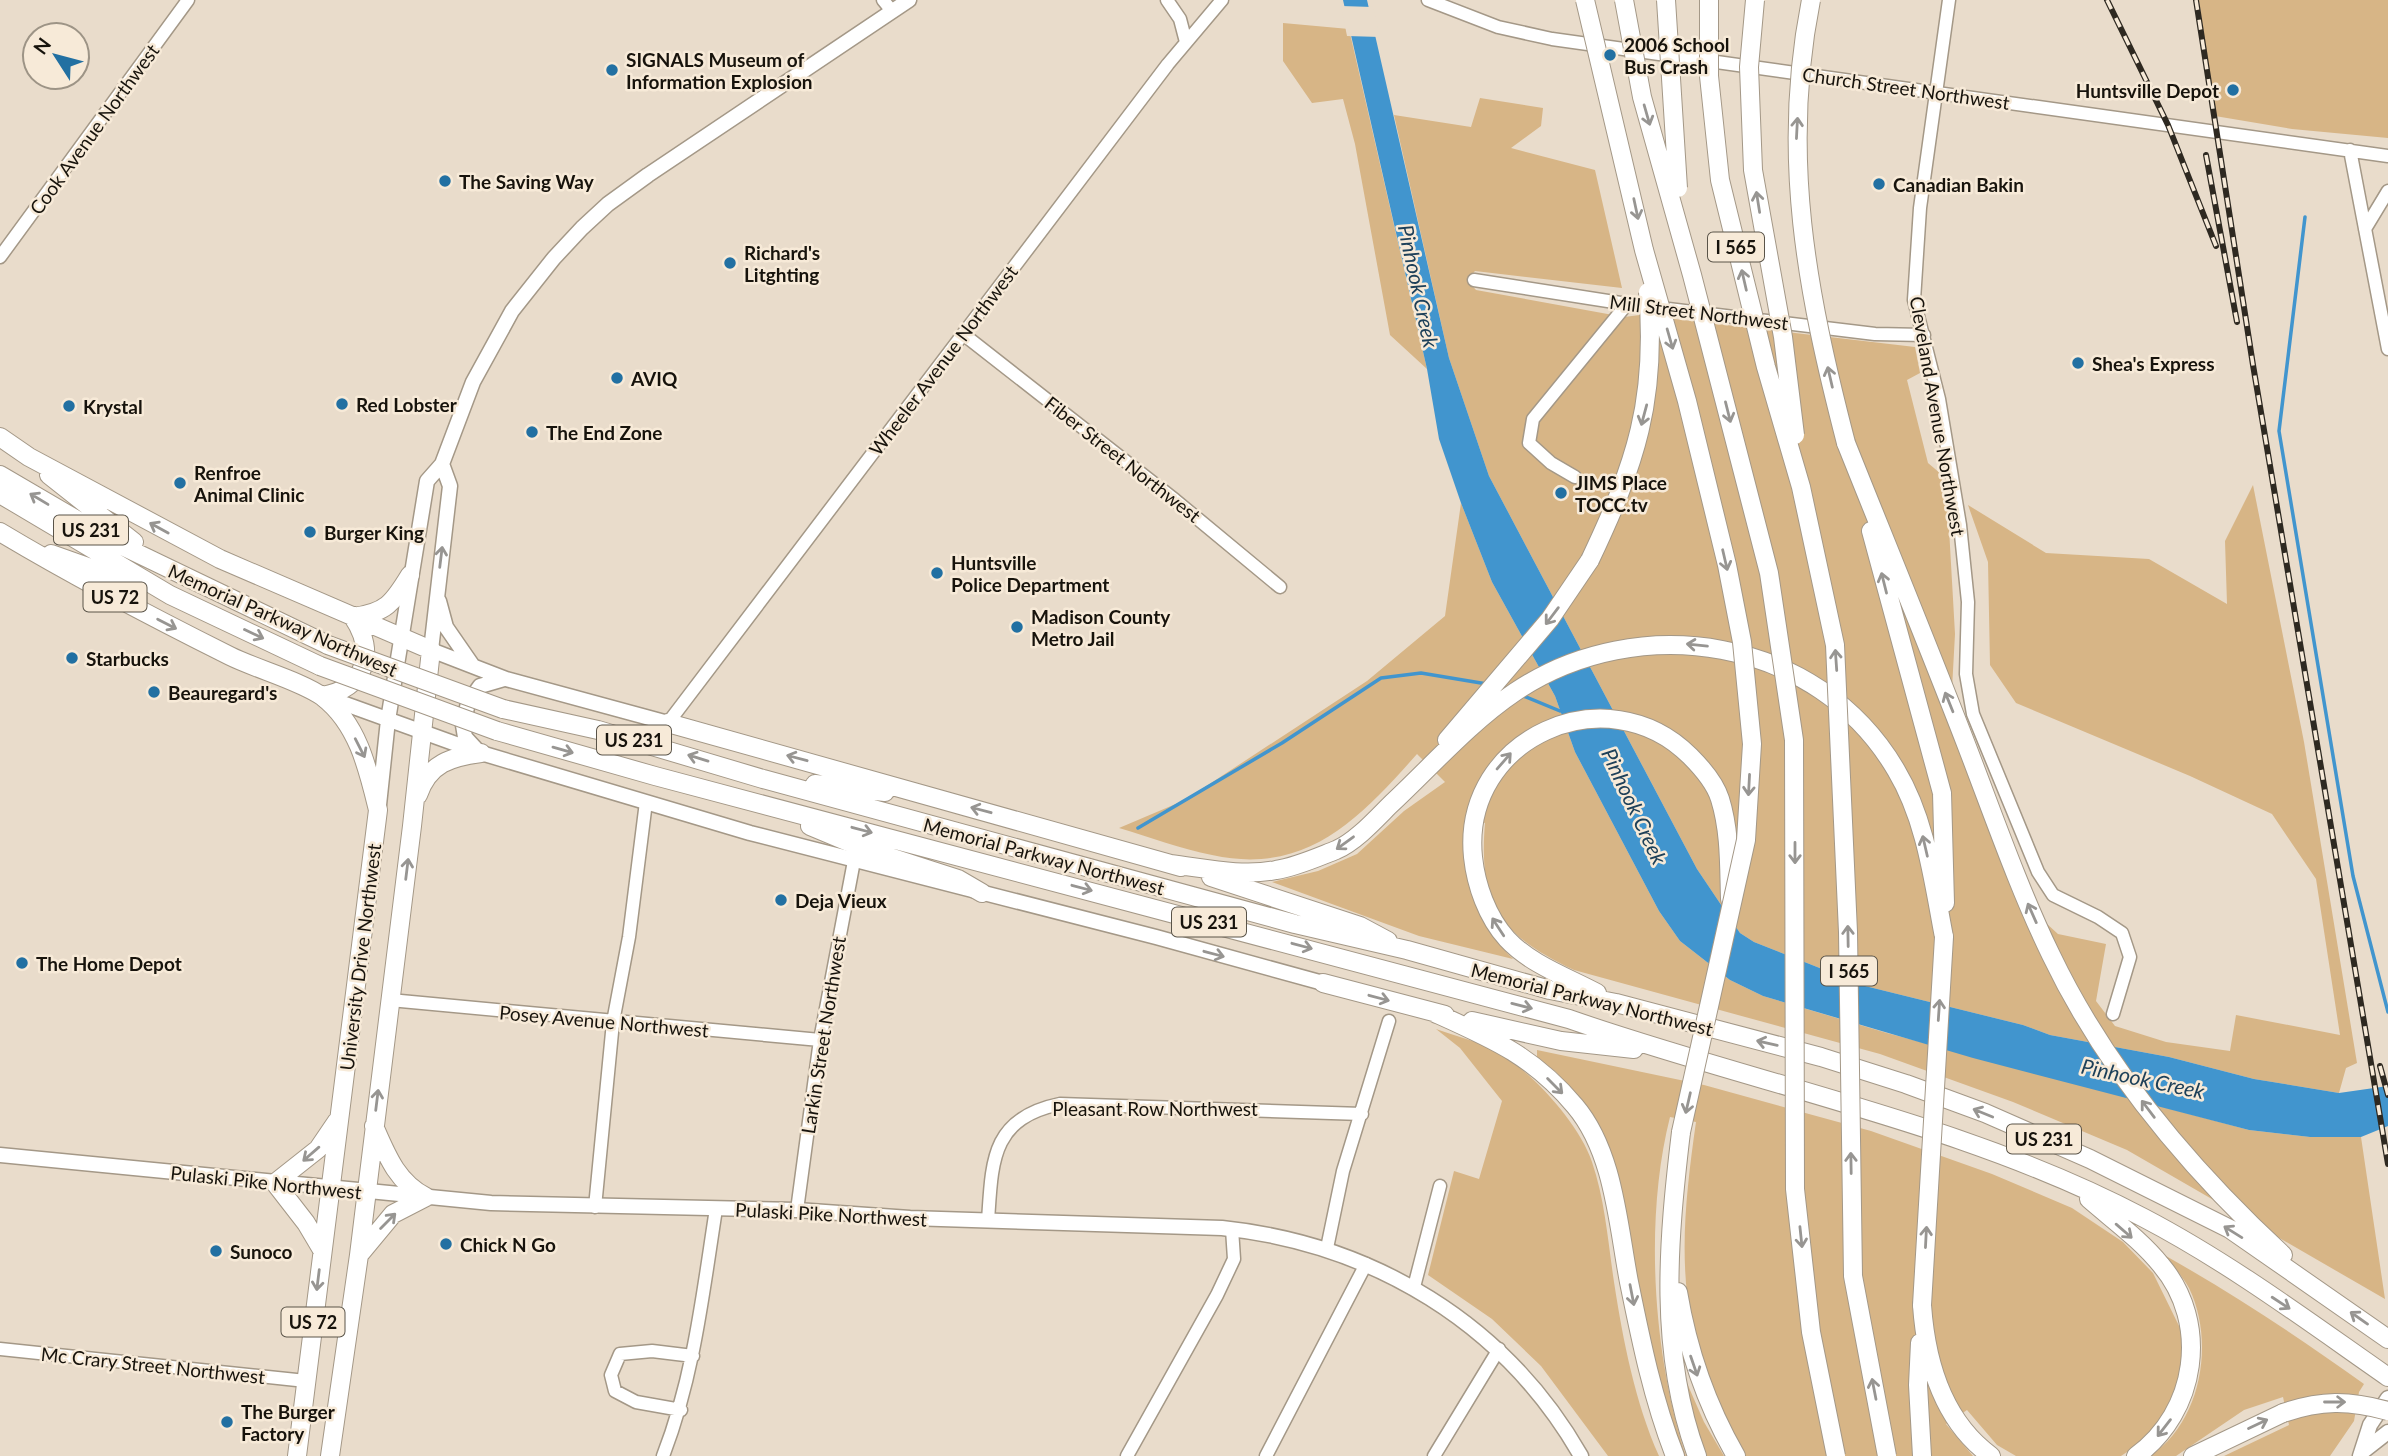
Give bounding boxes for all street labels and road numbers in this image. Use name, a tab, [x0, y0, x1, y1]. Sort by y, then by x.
street label: Cook Avenue Northwest	[24, 39, 164, 219]
street label: Church Street Northwest	[1801, 62, 2011, 114]
road number: I 565	[1708, 232, 1764, 262]
street label: Wheeler Avenue Northwest	[864, 260, 1022, 460]
street label: Mill Street Northwest	[1608, 290, 1790, 334]
street label: Cleveland Avenue Northwest	[1906, 294, 1970, 538]
street label: Fiber Street Northwest	[1041, 391, 1206, 527]
road number: US 231	[54, 516, 128, 544]
street label: Memorial Parkway Northwest	[165, 559, 401, 681]
road number: US 72	[83, 582, 146, 612]
road number: US 231	[597, 726, 671, 754]
street label: Memorial Parkway Northwest	[921, 813, 1167, 899]
street label: University Drive Northwest	[335, 842, 385, 1072]
road number: US 231	[1172, 908, 1246, 937]
street label: Larkin Street Northwest	[796, 934, 850, 1135]
road number: I 565	[1821, 956, 1877, 986]
street label: Memorial Parkway Northwest	[1469, 958, 1716, 1040]
street label: Posey Avenue Northwest	[498, 1000, 710, 1042]
street label: Pleasant Row Northwest	[1052, 1097, 1258, 1120]
road number: US 231	[2007, 1124, 2081, 1154]
street label: Pulaski Pike Northwest	[169, 1161, 363, 1204]
street label: Pulaski Pike Northwest	[734, 1197, 928, 1231]
road number: US 72	[282, 1308, 344, 1336]
street label: Mc Crary Street Northwest	[40, 1342, 266, 1388]

